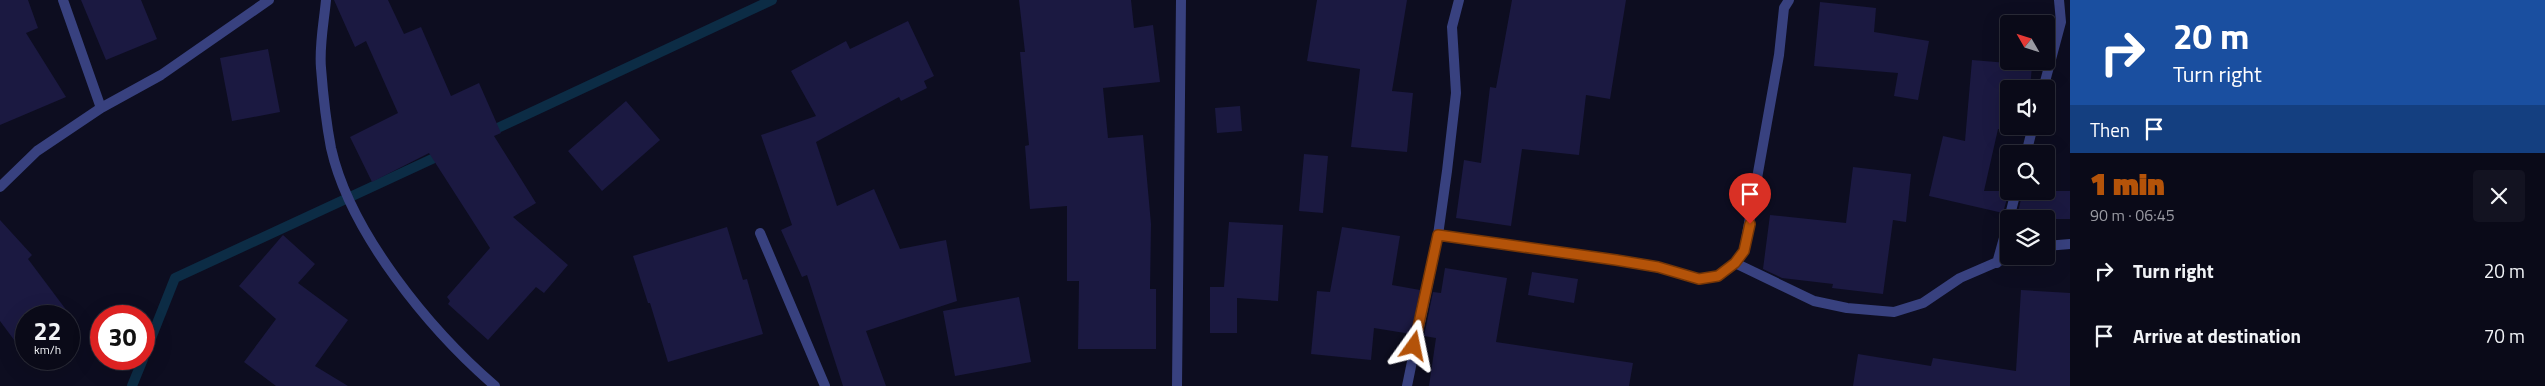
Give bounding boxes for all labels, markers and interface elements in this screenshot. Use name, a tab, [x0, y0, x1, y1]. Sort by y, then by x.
text: 20 m	[2173, 9, 2249, 63]
north arrow	[2000, 15, 2055, 70]
map controls	[2000, 15, 2055, 265]
icon: right	[2090, 20, 2155, 85]
text: Turn right	[2173, 57, 2262, 91]
button: sound	[2000, 80, 2055, 135]
text: Then	[2090, 115, 2130, 144]
icon: arrive	[2140, 115, 2168, 143]
button: search	[2000, 145, 2055, 200]
text: 1 min	[2090, 161, 2165, 207]
button: close	[2473, 170, 2525, 222]
pin	[1729, 173, 1771, 224]
icon: arrive	[1736, 180, 1764, 208]
text: 90 m · 06:45	[2090, 203, 2175, 227]
button: layers	[2000, 210, 2055, 265]
text: Turn right	[2133, 256, 2214, 285]
text: 20 m	[2484, 256, 2525, 285]
icon: right	[2090, 257, 2118, 285]
speed limit sign: 30	[90, 305, 155, 370]
text: 22	[33, 312, 62, 350]
position arrow	[1387, 319, 1439, 371]
text: Arrive at destination	[2133, 321, 2301, 350]
text: 70 m	[2484, 321, 2525, 350]
icon: arrive	[2090, 322, 2118, 350]
text: km/h	[34, 340, 61, 359]

